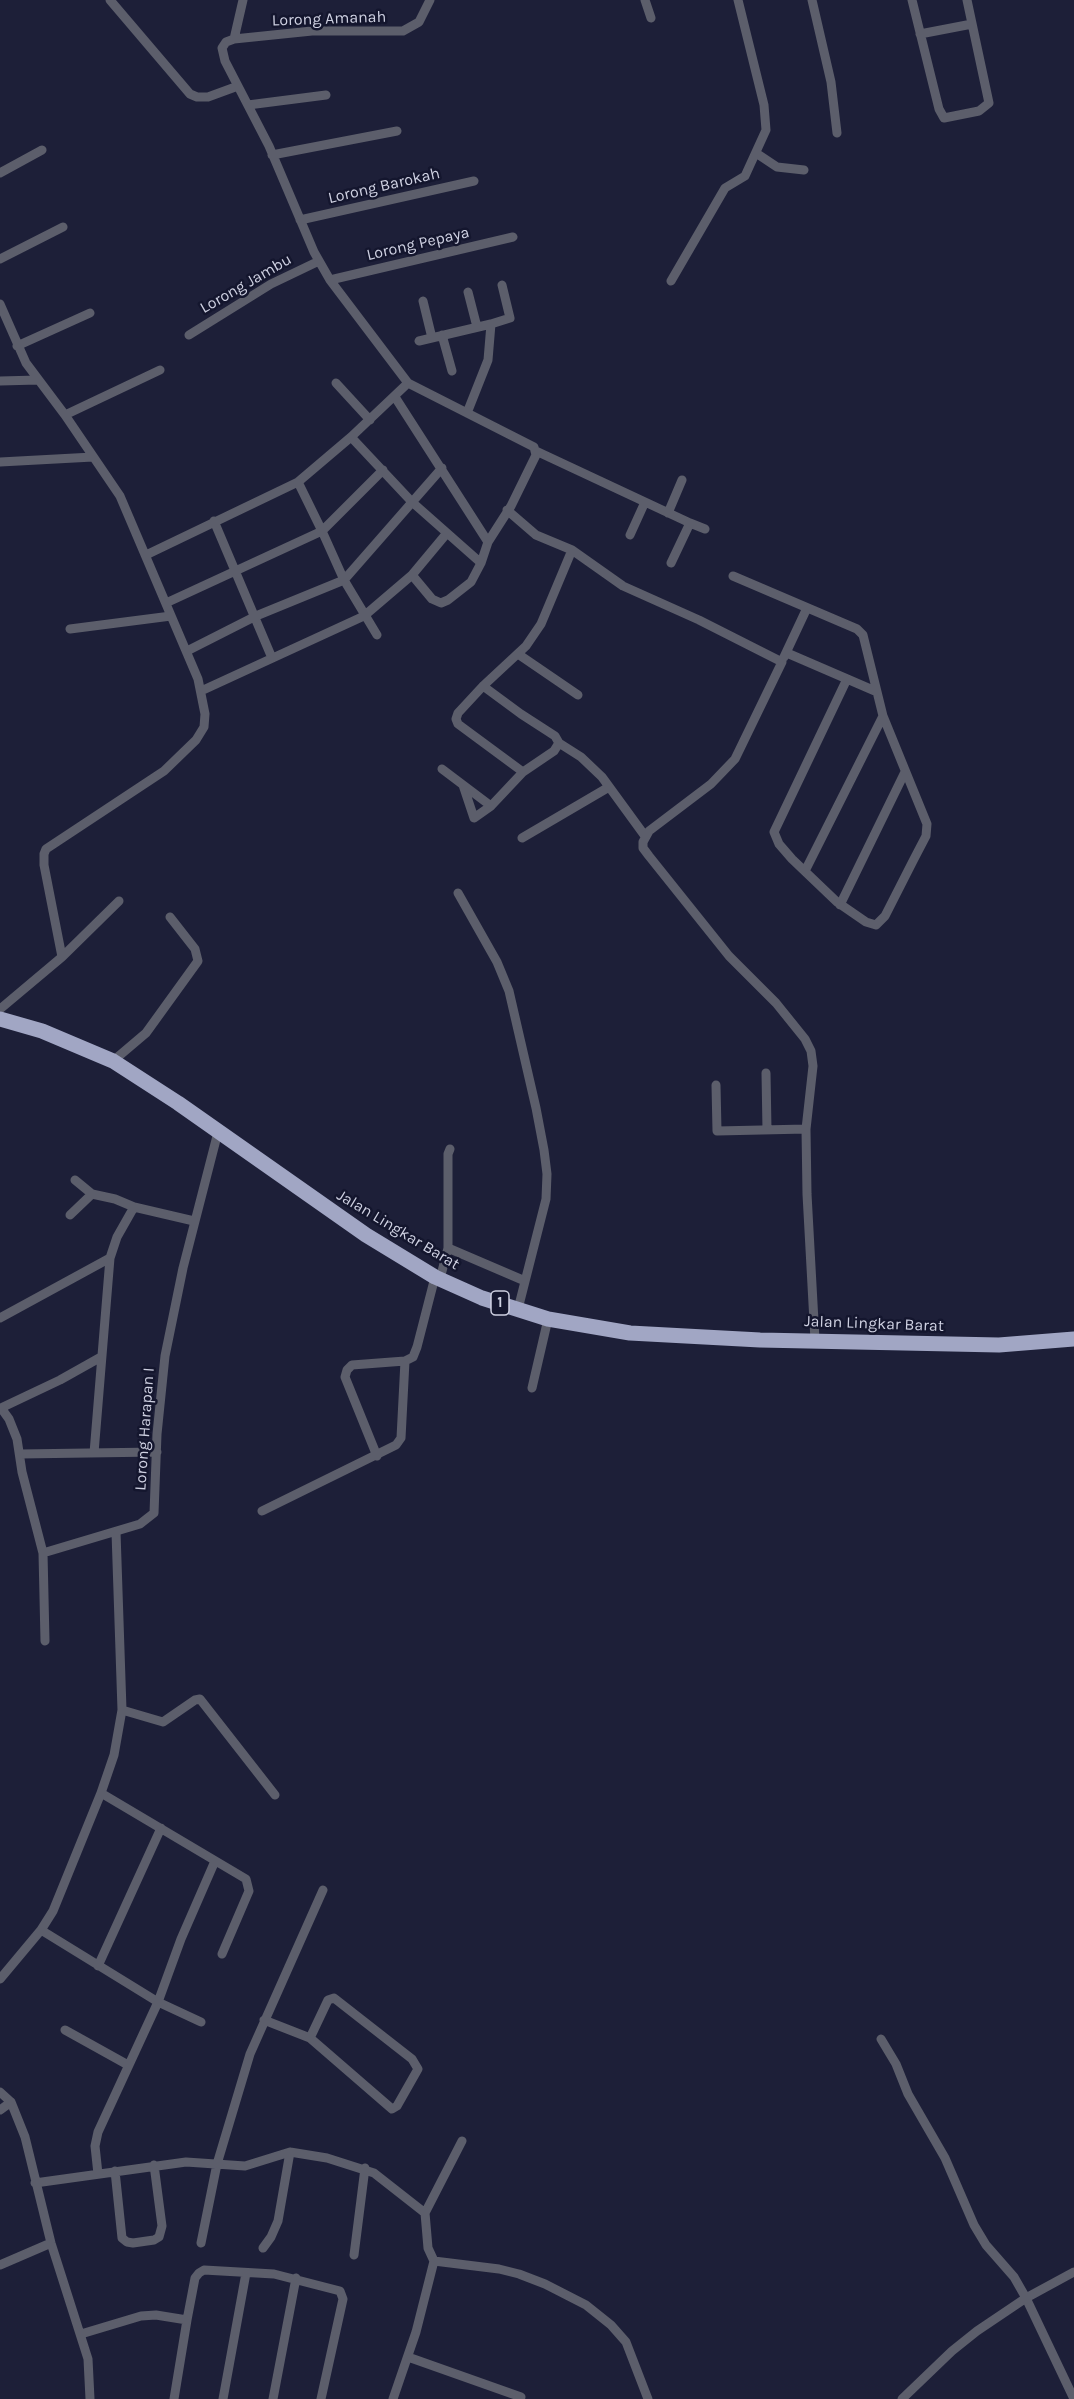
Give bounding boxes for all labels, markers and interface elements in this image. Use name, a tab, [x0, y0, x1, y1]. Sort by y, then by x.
street label: Lorong Amanah	[272, 7, 386, 31]
street label: Lorong Barokah	[326, 164, 442, 208]
street label: Lorong Pepaya	[365, 223, 471, 265]
street label: Lorong Jambu	[197, 250, 295, 318]
street label: Jalan Lingkar Barat	[333, 1186, 463, 1274]
road number: 1	[491, 1291, 509, 1315]
street label: Jalan Lingkar Barat	[804, 1312, 944, 1336]
street label: Lorong Harapan I	[131, 1367, 159, 1491]

